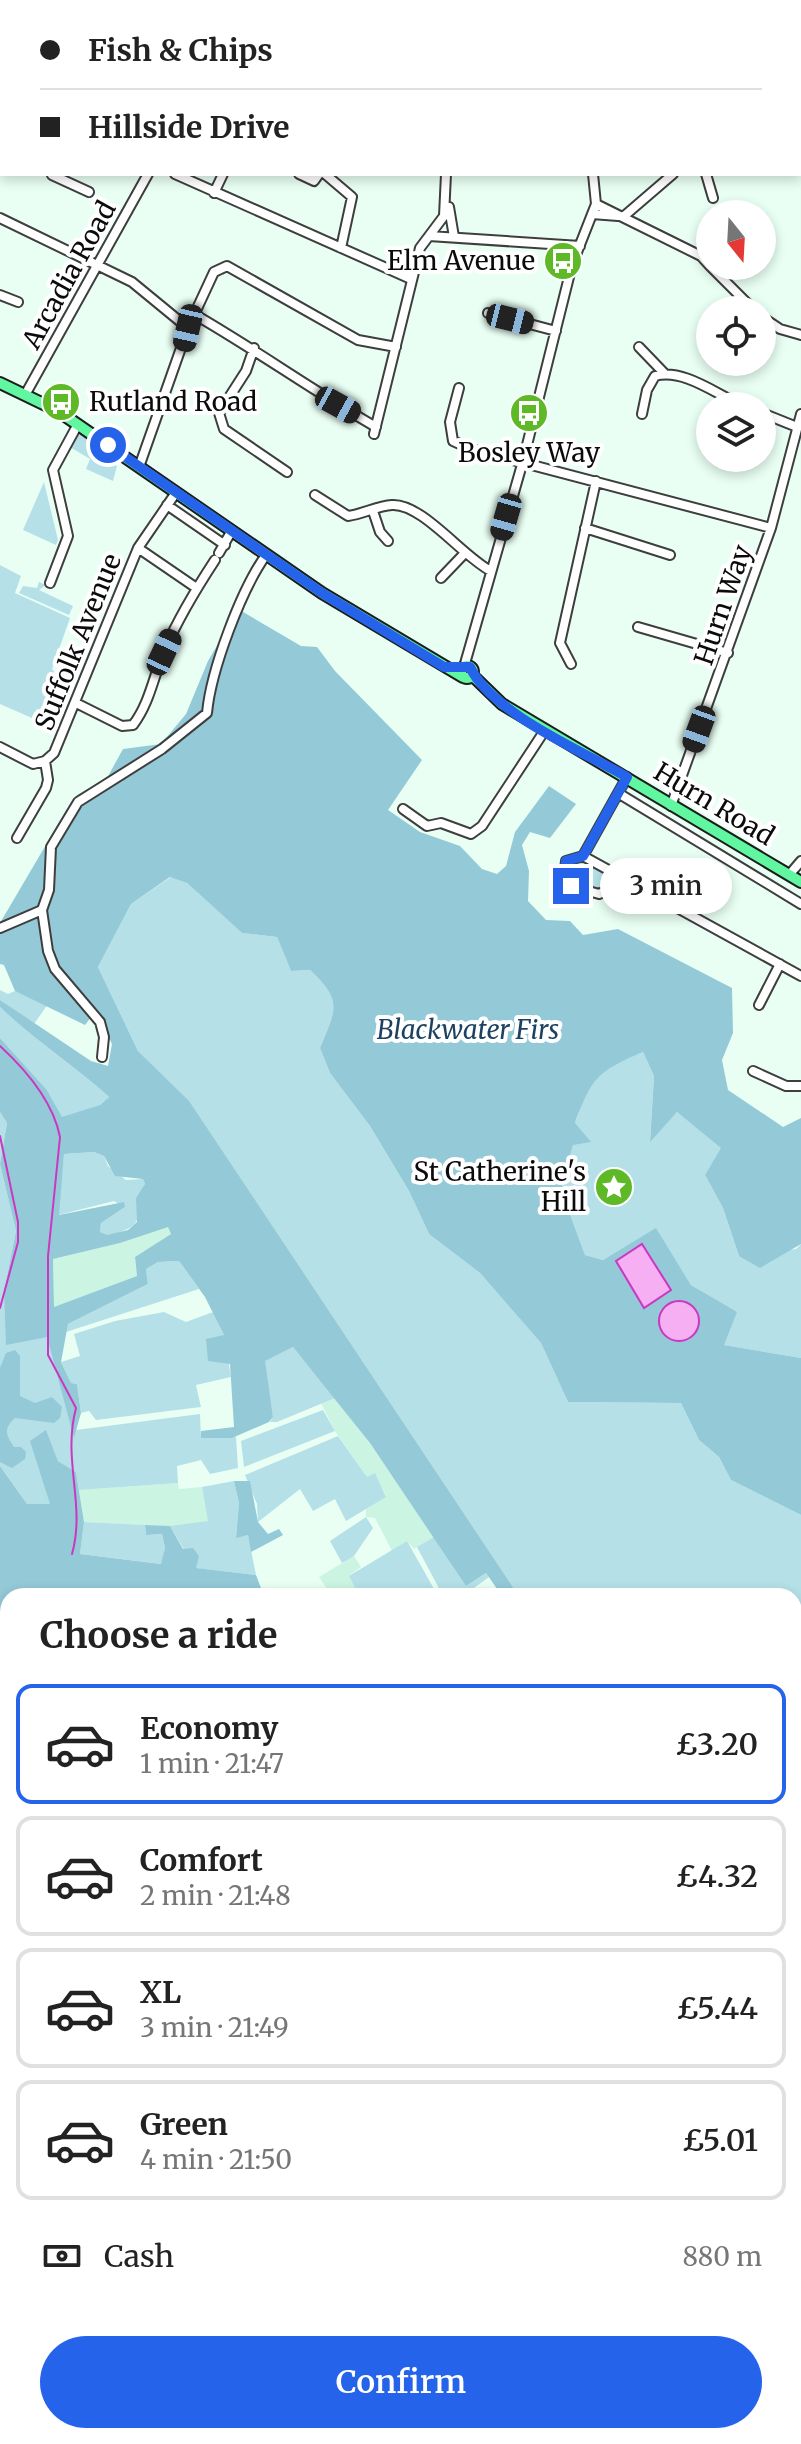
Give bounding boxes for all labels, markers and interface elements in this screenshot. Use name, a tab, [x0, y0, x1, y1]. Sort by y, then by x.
text: Fish & Chips	[88, 31, 273, 69]
text: Hillside Drive	[88, 108, 290, 146]
street label: Arcadia Road	[14, 195, 123, 355]
north arrow	[696, 200, 776, 280]
map controls	[696, 200, 776, 472]
bus stop icon: Elm Avenue	[542, 240, 584, 282]
place label: Elm Avenue	[387, 244, 535, 277]
button: locate	[696, 296, 776, 376]
car	[171, 302, 205, 354]
car	[484, 302, 536, 336]
bus stop icon: Rutland Road	[40, 381, 82, 423]
car	[311, 383, 365, 427]
place label: Rutland Road	[89, 385, 257, 418]
bus stop icon: Bosley Way	[508, 392, 550, 434]
button: layers	[696, 392, 776, 472]
route start	[90, 427, 126, 463]
place label: Bosley Way	[458, 436, 601, 469]
car	[488, 491, 524, 543]
street label: Hurn Way	[687, 540, 759, 669]
street label: Suffolk Avenue	[27, 549, 128, 735]
car	[143, 625, 185, 679]
car	[680, 702, 718, 756]
street label: Hurn Road	[648, 755, 781, 853]
callout: 3 min	[599, 858, 731, 914]
route end	[553, 868, 589, 904]
text: 3 min	[630, 869, 702, 902]
park label: Blackwater Firs	[377, 1013, 559, 1046]
place label: St Catherine's Hill	[414, 1155, 586, 1218]
place icon: St Catherine's Hill	[593, 1166, 635, 1208]
text: Choose a ride	[40, 1613, 277, 1658]
icon: car	[44, 1708, 116, 1780]
text: Economy	[140, 1709, 278, 1747]
text: £3.20	[676, 1725, 758, 1763]
text: 1 min · 21:47	[140, 1747, 284, 1780]
icon: car	[44, 1840, 116, 1912]
text: Comfort	[140, 1841, 263, 1879]
text: £4.32	[676, 1857, 758, 1895]
text: 2 min · 21:48	[140, 1879, 291, 1912]
icon: car	[44, 1972, 116, 2044]
text: XL	[140, 1973, 181, 2011]
text: £5.44	[677, 1989, 758, 2027]
text: 3 min · 21:49	[140, 2011, 289, 2044]
icon: car	[44, 2104, 116, 2176]
text: Green	[140, 2105, 228, 2143]
text: £5.01	[682, 2121, 758, 2159]
text: 4 min · 21:50	[140, 2143, 292, 2176]
icon: cash	[40, 2234, 84, 2278]
text: Cash	[104, 2237, 174, 2275]
text: 880 m	[682, 2240, 762, 2273]
button: Confirm	[40, 2336, 762, 2428]

